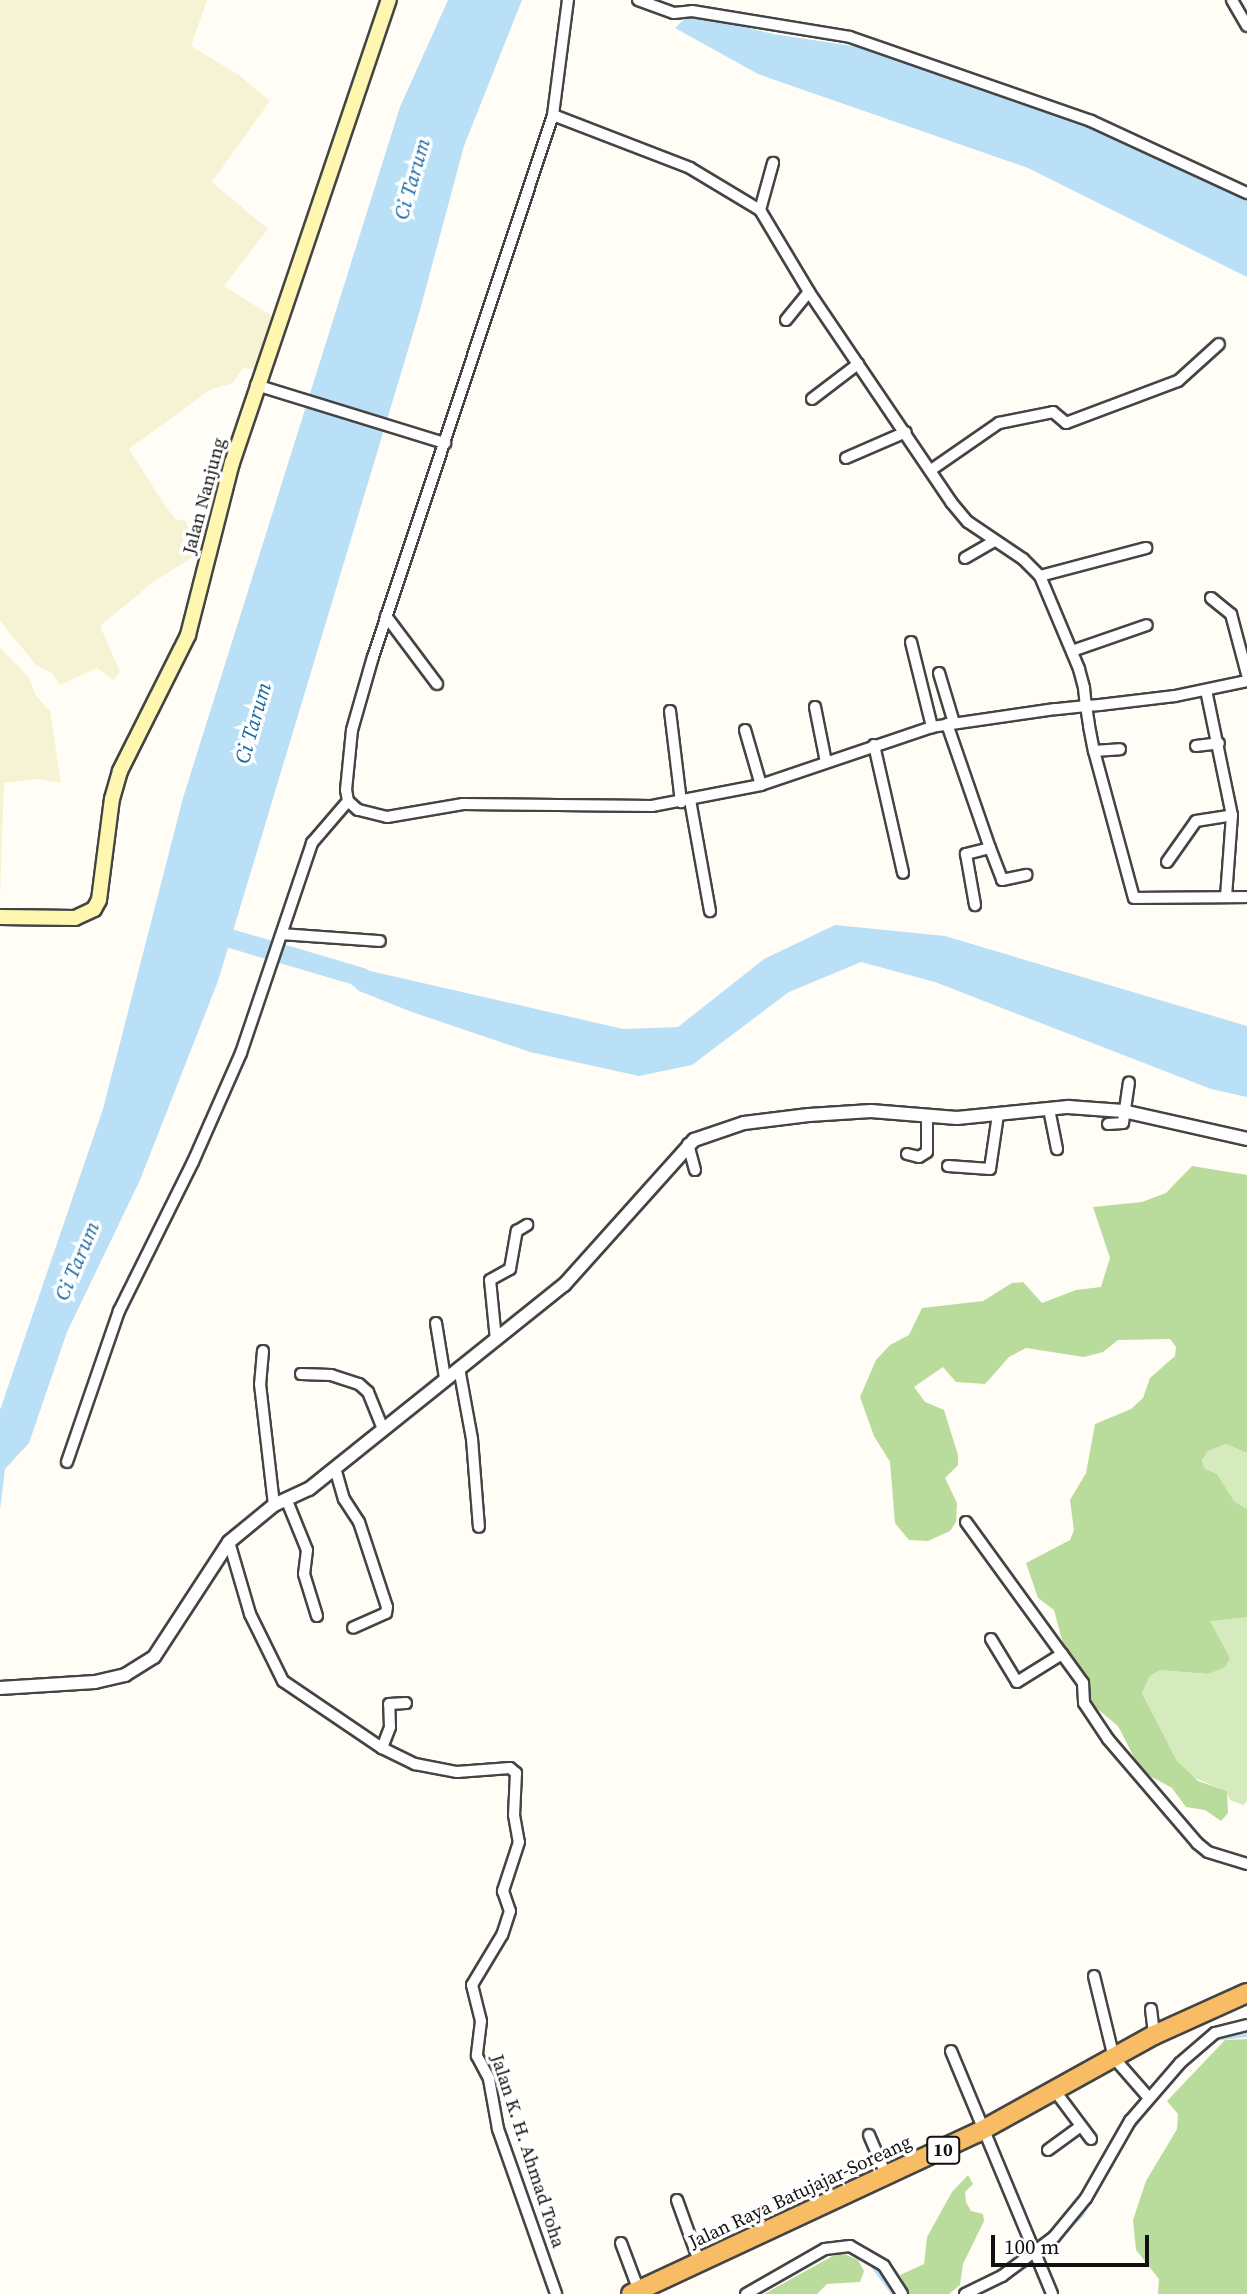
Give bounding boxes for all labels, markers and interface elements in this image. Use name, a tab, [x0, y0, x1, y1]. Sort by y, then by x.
water label: Ci Tarum	[388, 136, 436, 222]
street label: Jalan Nanjung	[177, 435, 231, 557]
water label: Ci Tarum	[229, 680, 277, 766]
water label: Ci Tarum	[49, 1218, 105, 1304]
street label: Jalan K. H. Ahmad Toha	[486, 2051, 570, 2251]
street label: Jalan Raya Batujajar-Soreang	[685, 2130, 915, 2254]
road number: 10	[926, 2136, 960, 2164]
scale bar	[995, 2220, 1152, 2264]
text: 100 m	[1004, 2232, 1059, 2261]

